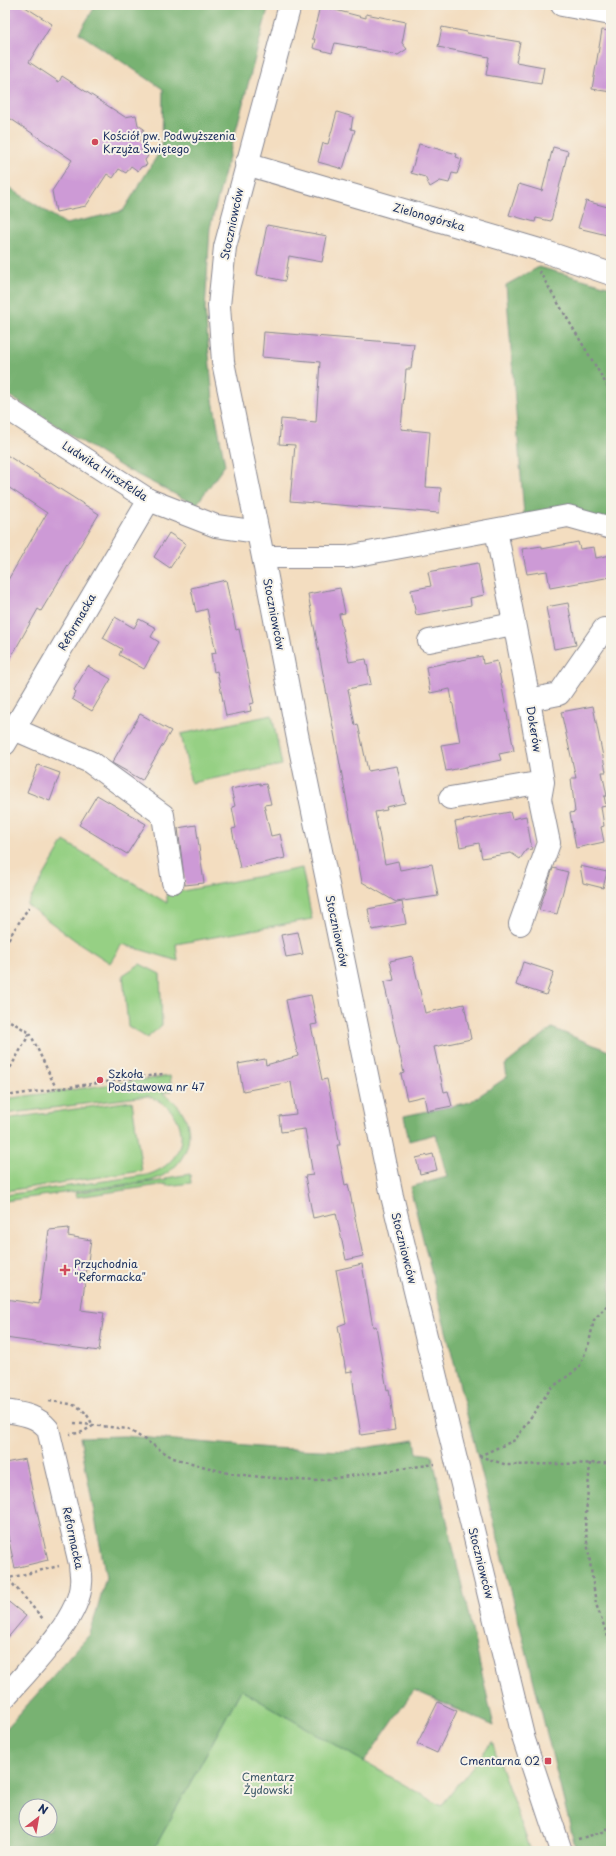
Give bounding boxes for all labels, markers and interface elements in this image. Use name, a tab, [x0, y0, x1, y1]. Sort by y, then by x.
place label: Kościół pw. Podwyższenia Krzyża Świętego	[103, 127, 236, 157]
marker: Kościół pw. Podwyższenia Krzyża Świętego	[90, 137, 100, 147]
street label: Stoczniowców	[216, 186, 248, 261]
street label: Zielonogórska	[391, 198, 467, 235]
street label: Ludwika Hirszfelda	[59, 436, 152, 505]
street label: Stoczniowców	[259, 576, 290, 652]
street label: Reformacka	[53, 590, 100, 653]
street label: Dokerów	[522, 705, 547, 754]
street label: Stoczniowców	[322, 893, 354, 969]
place label: Szkoła Podstawowa nr 47	[108, 1065, 205, 1095]
marker: Szkoła Podstawowa nr 47	[95, 1075, 105, 1085]
street label: Stoczniowców	[387, 1210, 422, 1286]
place label: Przychodnia "Reformacka"	[74, 1255, 146, 1285]
marker: Przychodnia "Reformacka"	[59, 1264, 71, 1276]
street label: Reformacka	[59, 1505, 88, 1571]
street label: Stoczniowców	[464, 1525, 499, 1601]
place label: Cmentarna 02	[460, 1752, 540, 1769]
marker: Cmentarna 02	[543, 1756, 553, 1766]
park label: Cmentarz Żydowski	[242, 1768, 294, 1798]
north arrow	[18, 1798, 58, 1838]
text: N	[35, 1799, 52, 1819]

